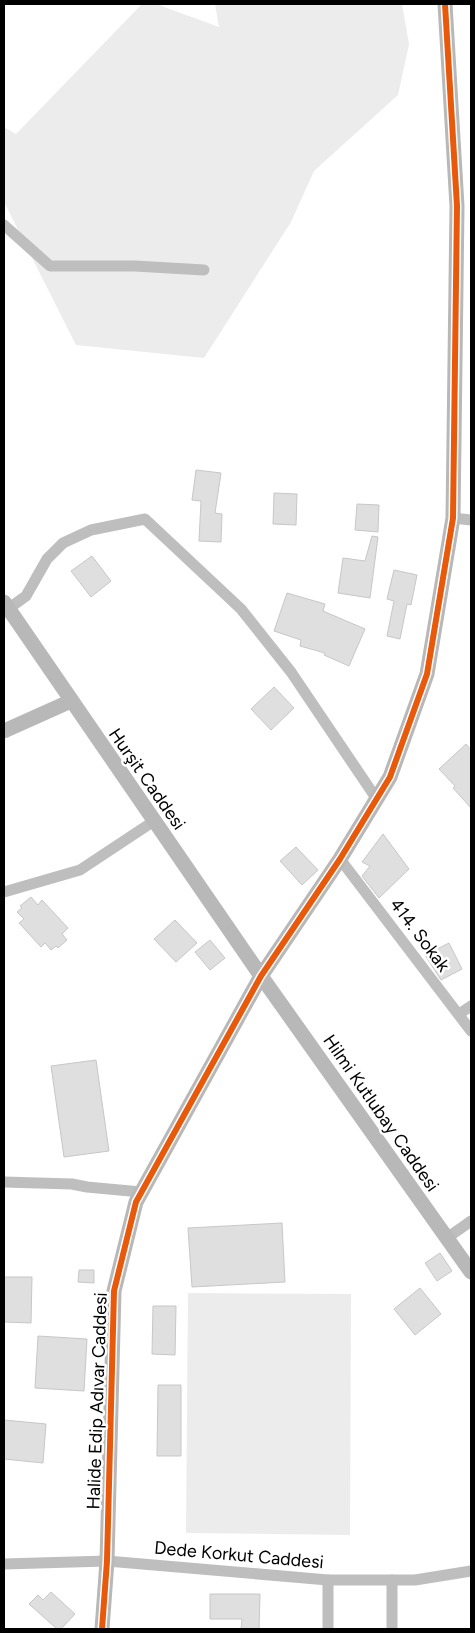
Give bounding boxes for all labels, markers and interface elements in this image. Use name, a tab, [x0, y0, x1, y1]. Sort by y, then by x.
street label: Hurşit Caddesi	[104, 724, 190, 834]
street label: 414. Sokak	[385, 894, 455, 976]
street label: Hilmi Kutlubay Caddesi	[318, 1030, 444, 1196]
street label: Halide Edip Adıvar Caddesi	[82, 1292, 112, 1510]
street label: Dede Korkut Caddesi	[153, 1537, 325, 1573]

